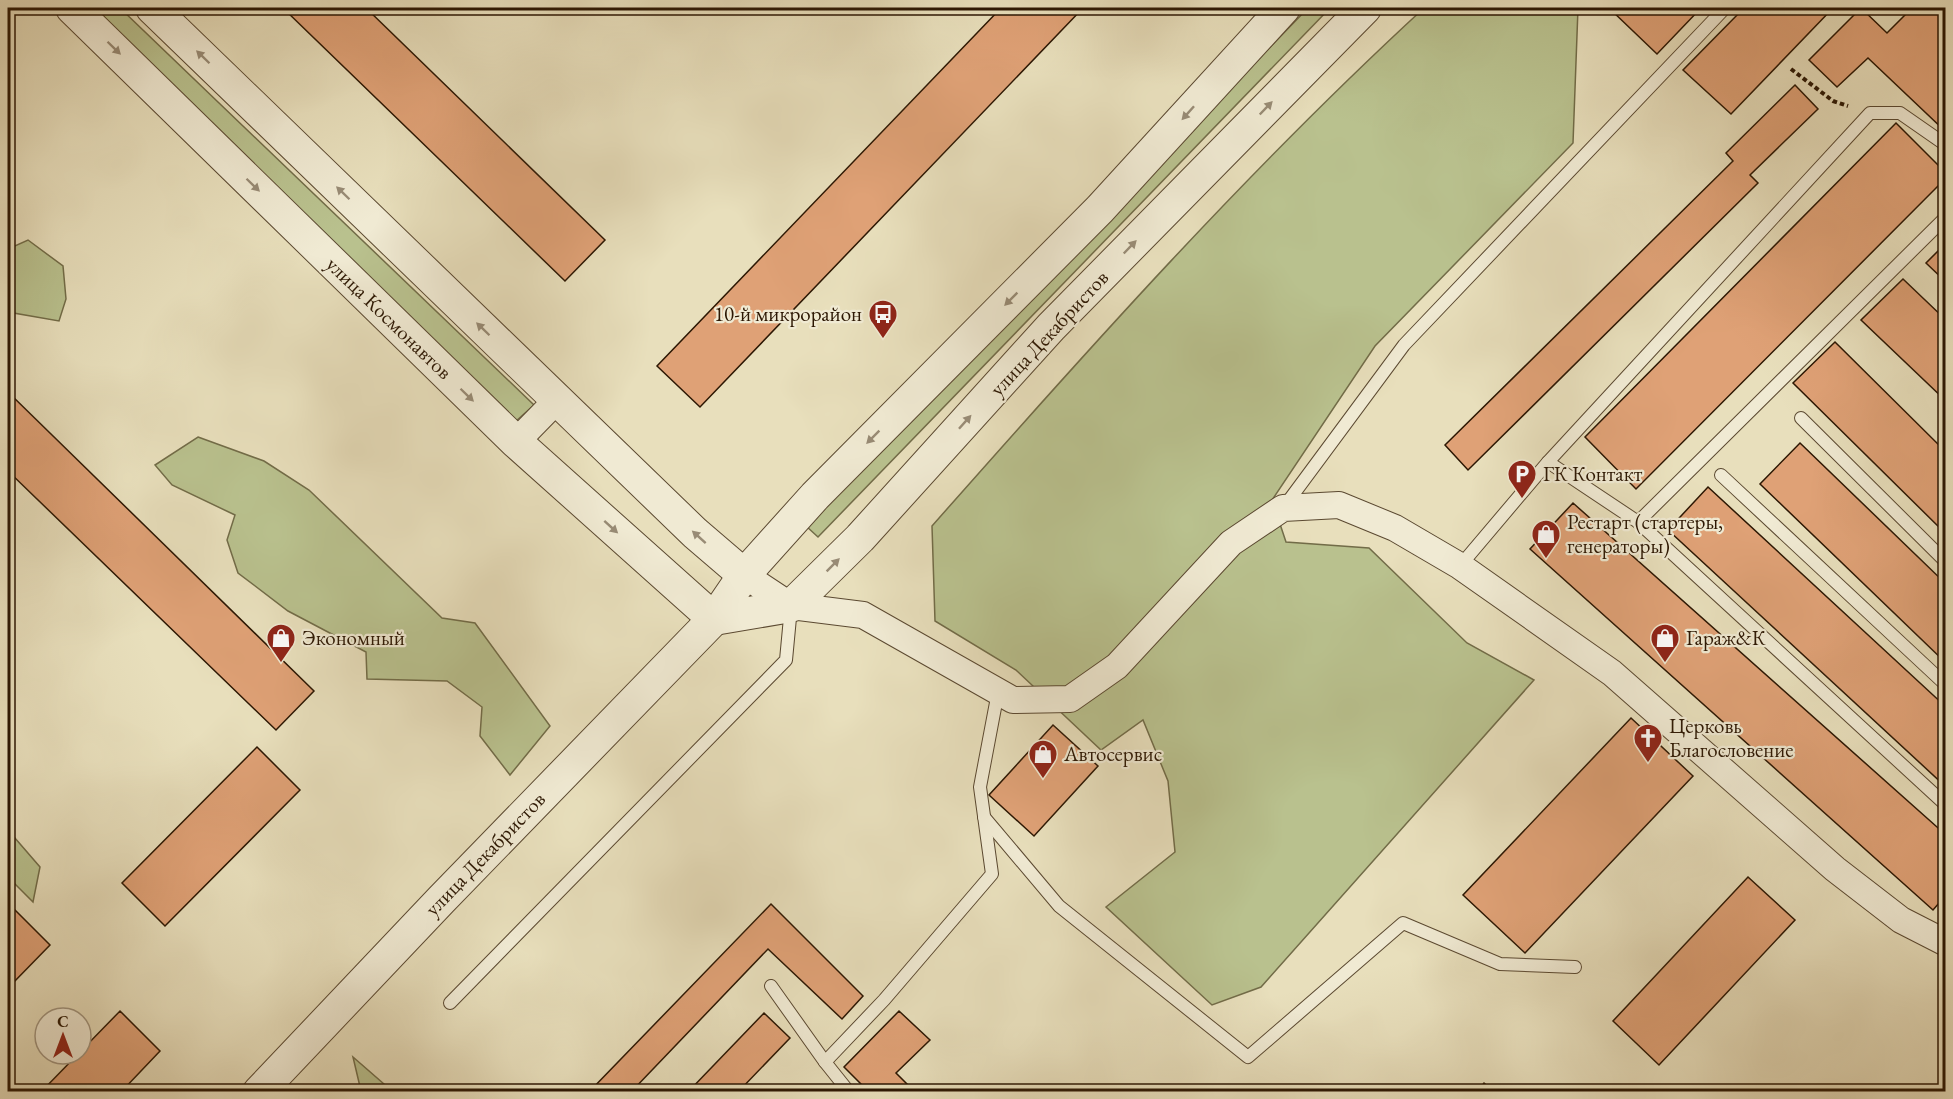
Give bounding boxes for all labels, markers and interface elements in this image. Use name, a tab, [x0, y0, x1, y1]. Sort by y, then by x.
one-way arrow	[106, 41, 120, 55]
one-way arrow	[197, 51, 211, 65]
one-way arrow	[1259, 101, 1273, 116]
one-way arrow	[1181, 105, 1195, 119]
one-way arrow	[245, 177, 259, 191]
one-way arrow	[336, 186, 351, 200]
one-way arrow	[1122, 241, 1136, 255]
street label: улица Космонавтов	[321, 251, 458, 385]
street label: улица Декабристов	[983, 264, 1114, 401]
one-way arrow	[1004, 292, 1018, 306]
bus stop icon: 10-й микрорайон	[867, 298, 899, 340]
place label: 10-й микрорайон	[714, 300, 862, 327]
one-way arrow	[477, 322, 491, 336]
one-way arrow	[460, 387, 474, 401]
one-way arrow	[958, 415, 971, 430]
one-way arrow	[866, 430, 881, 444]
parking icon: ГК Контакт	[1506, 458, 1538, 500]
place label: ГК Контакт	[1543, 460, 1643, 487]
place label: Рестарт (стартеры, генераторы)	[1567, 508, 1723, 559]
shop icon: Рестарт (стартеры, генераторы)	[1530, 518, 1562, 560]
one-way arrow	[603, 520, 618, 533]
one-way arrow	[692, 530, 707, 544]
one-way arrow	[825, 559, 839, 573]
shop icon: Экономный	[265, 622, 297, 664]
shop icon: Гараж&К	[1649, 622, 1681, 664]
place label: Экономный	[302, 624, 405, 651]
place label: Гараж&К	[1686, 624, 1766, 651]
place label: Церковь Благословение	[1669, 712, 1793, 763]
church icon: Церковь Благословение	[1632, 722, 1664, 764]
shop icon: Автосервис	[1027, 738, 1059, 780]
place label: Автосервис	[1063, 740, 1162, 767]
street label: улица Декабристов	[419, 786, 551, 921]
north arrow	[33, 1006, 93, 1066]
text: С	[57, 1011, 69, 1032]

